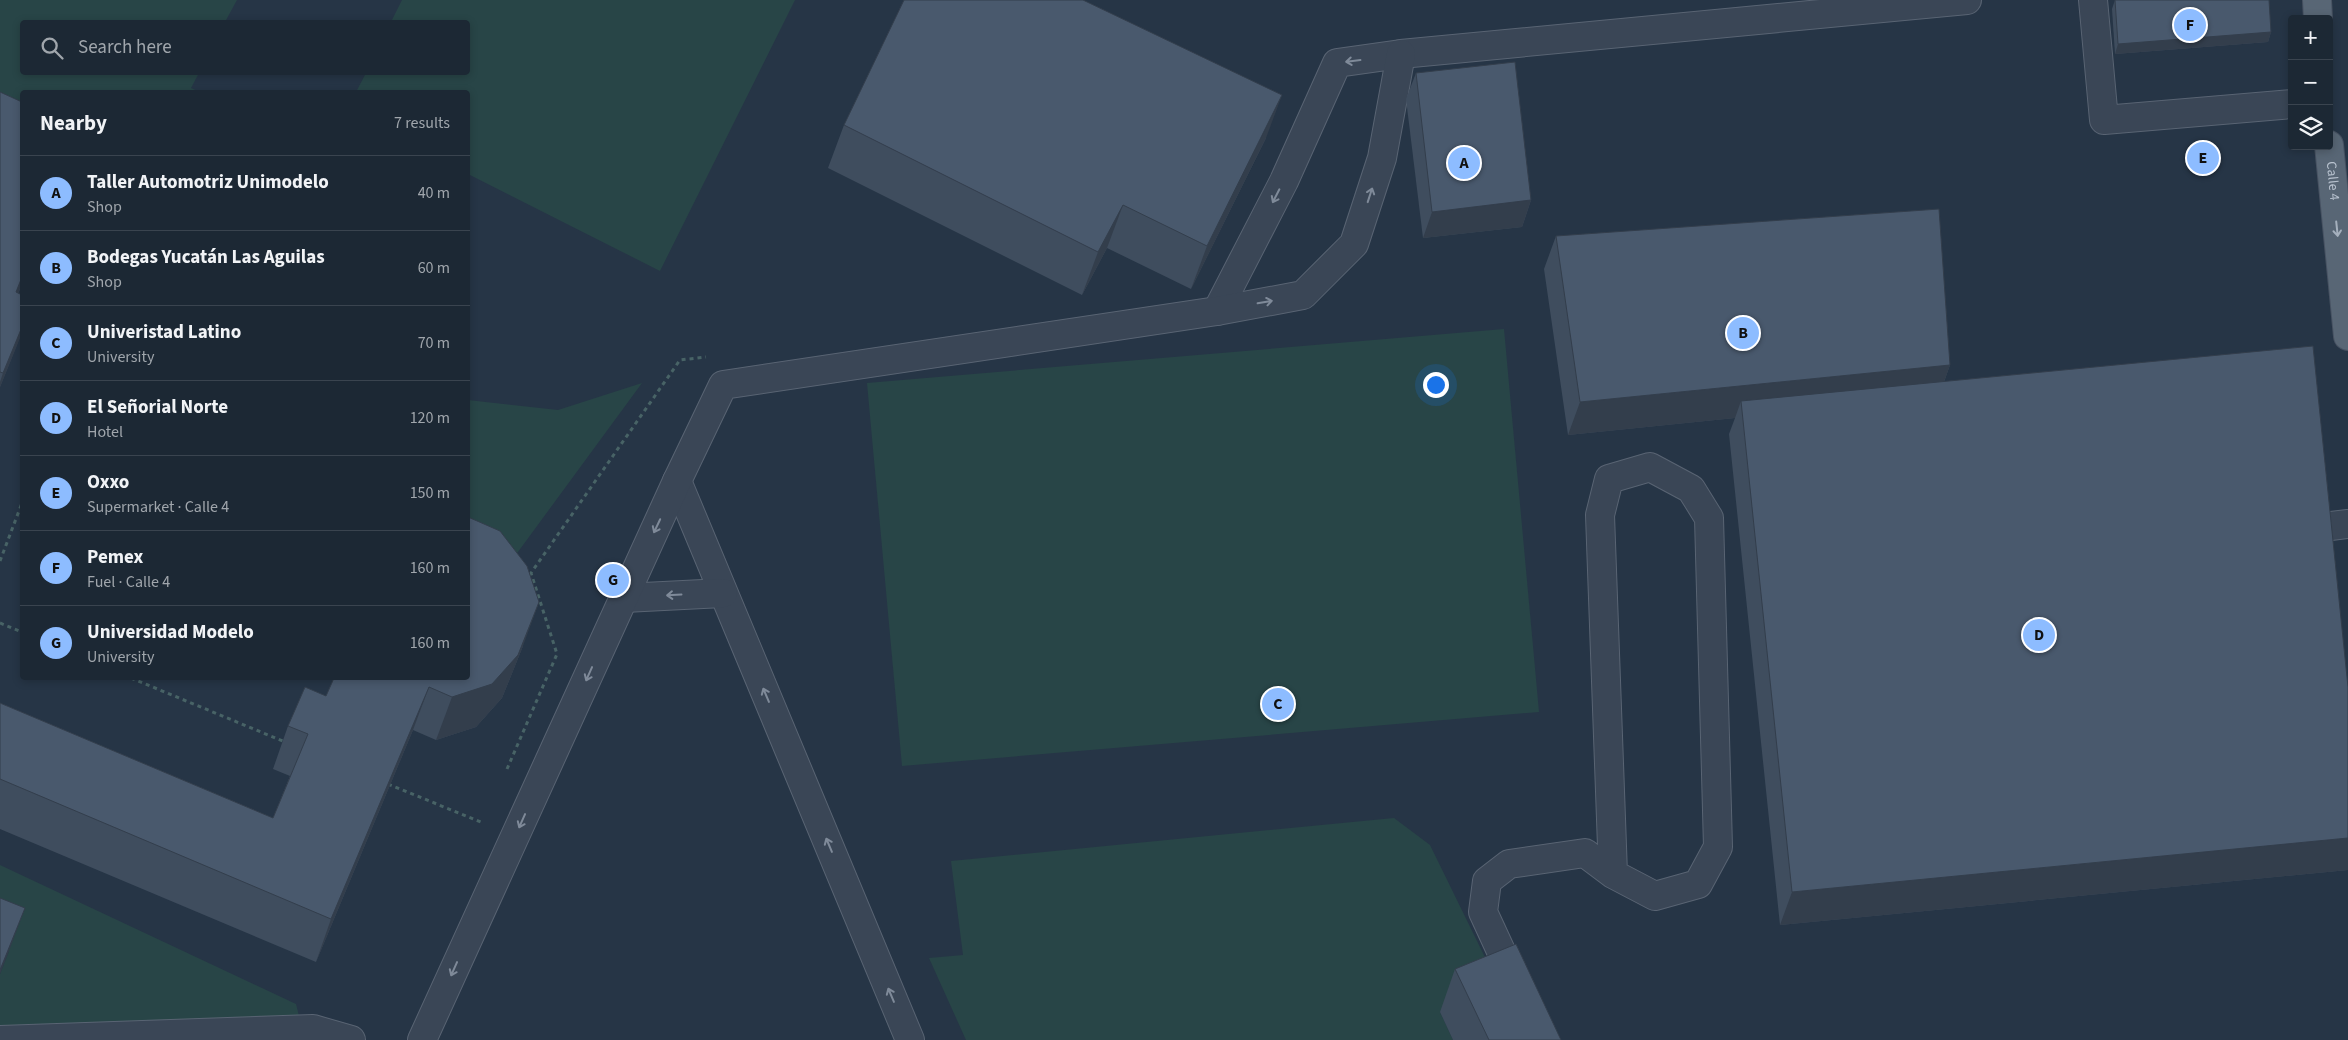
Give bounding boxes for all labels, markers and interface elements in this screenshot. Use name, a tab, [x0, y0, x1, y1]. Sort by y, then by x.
pin: F	[2174, 6, 2206, 44]
map controls	[2288, 15, 2333, 150]
button: +	[2288, 15, 2333, 60]
search box	[20, 20, 470, 75]
icon: search	[38, 34, 66, 62]
text: Search here	[78, 34, 172, 61]
one-way arrow	[1345, 56, 1361, 66]
button: −	[2288, 60, 2333, 105]
button: layers	[2288, 105, 2333, 150]
text: Nearby	[40, 108, 107, 138]
text: 7 results	[394, 112, 450, 134]
pin: E	[2187, 139, 2219, 177]
pin: A	[1448, 144, 1480, 182]
street label: Calle 4	[2321, 160, 2344, 201]
text: Taller Automotriz Unimodelo	[87, 169, 329, 196]
text: A	[51, 182, 61, 204]
text: 40 m	[418, 182, 450, 204]
one-way arrow	[1366, 187, 1376, 203]
one-way arrow	[1271, 189, 1281, 204]
text: Shop	[87, 196, 122, 218]
one-way arrow	[2333, 220, 2342, 236]
text: Bodegas Yucatán Las Aguilas	[87, 244, 325, 271]
text: B	[51, 257, 61, 279]
text: 60 m	[418, 257, 450, 279]
text: Shop	[87, 271, 122, 293]
one-way arrow	[1257, 296, 1273, 306]
pin: B	[1727, 314, 1759, 352]
text: Univeristad Latino	[87, 319, 241, 346]
text: C	[51, 332, 61, 354]
text: 70 m	[418, 332, 450, 354]
text: University	[87, 346, 154, 368]
your location	[1423, 372, 1449, 398]
text: El Señorial Norte	[87, 394, 228, 421]
text: D	[51, 407, 61, 429]
text: 120 m	[410, 407, 450, 429]
text: Hotel	[87, 421, 123, 443]
text: Oxxo	[87, 469, 129, 496]
text: E	[52, 482, 60, 504]
text: 150 m	[410, 482, 450, 504]
text: Supermarket · Calle 4	[87, 496, 229, 518]
one-way arrow	[651, 518, 661, 533]
text: Pemex	[87, 544, 143, 571]
text: F	[52, 557, 60, 579]
text: 160 m	[410, 557, 450, 579]
pin: G	[597, 561, 629, 599]
text: Fuel · Calle 4	[87, 571, 170, 593]
one-way arrow	[667, 591, 683, 600]
pin: D	[2023, 616, 2055, 654]
text: Universidad Modelo	[87, 619, 254, 646]
text: G	[51, 632, 61, 654]
text: 160 m	[410, 632, 450, 654]
text: University	[87, 646, 154, 668]
one-way arrow	[584, 666, 593, 681]
pin: C	[1262, 685, 1294, 723]
one-way arrow	[760, 688, 770, 703]
one-way arrow	[516, 814, 526, 829]
one-way arrow	[823, 838, 833, 853]
one-way arrow	[449, 961, 459, 976]
one-way arrow	[886, 988, 895, 1003]

